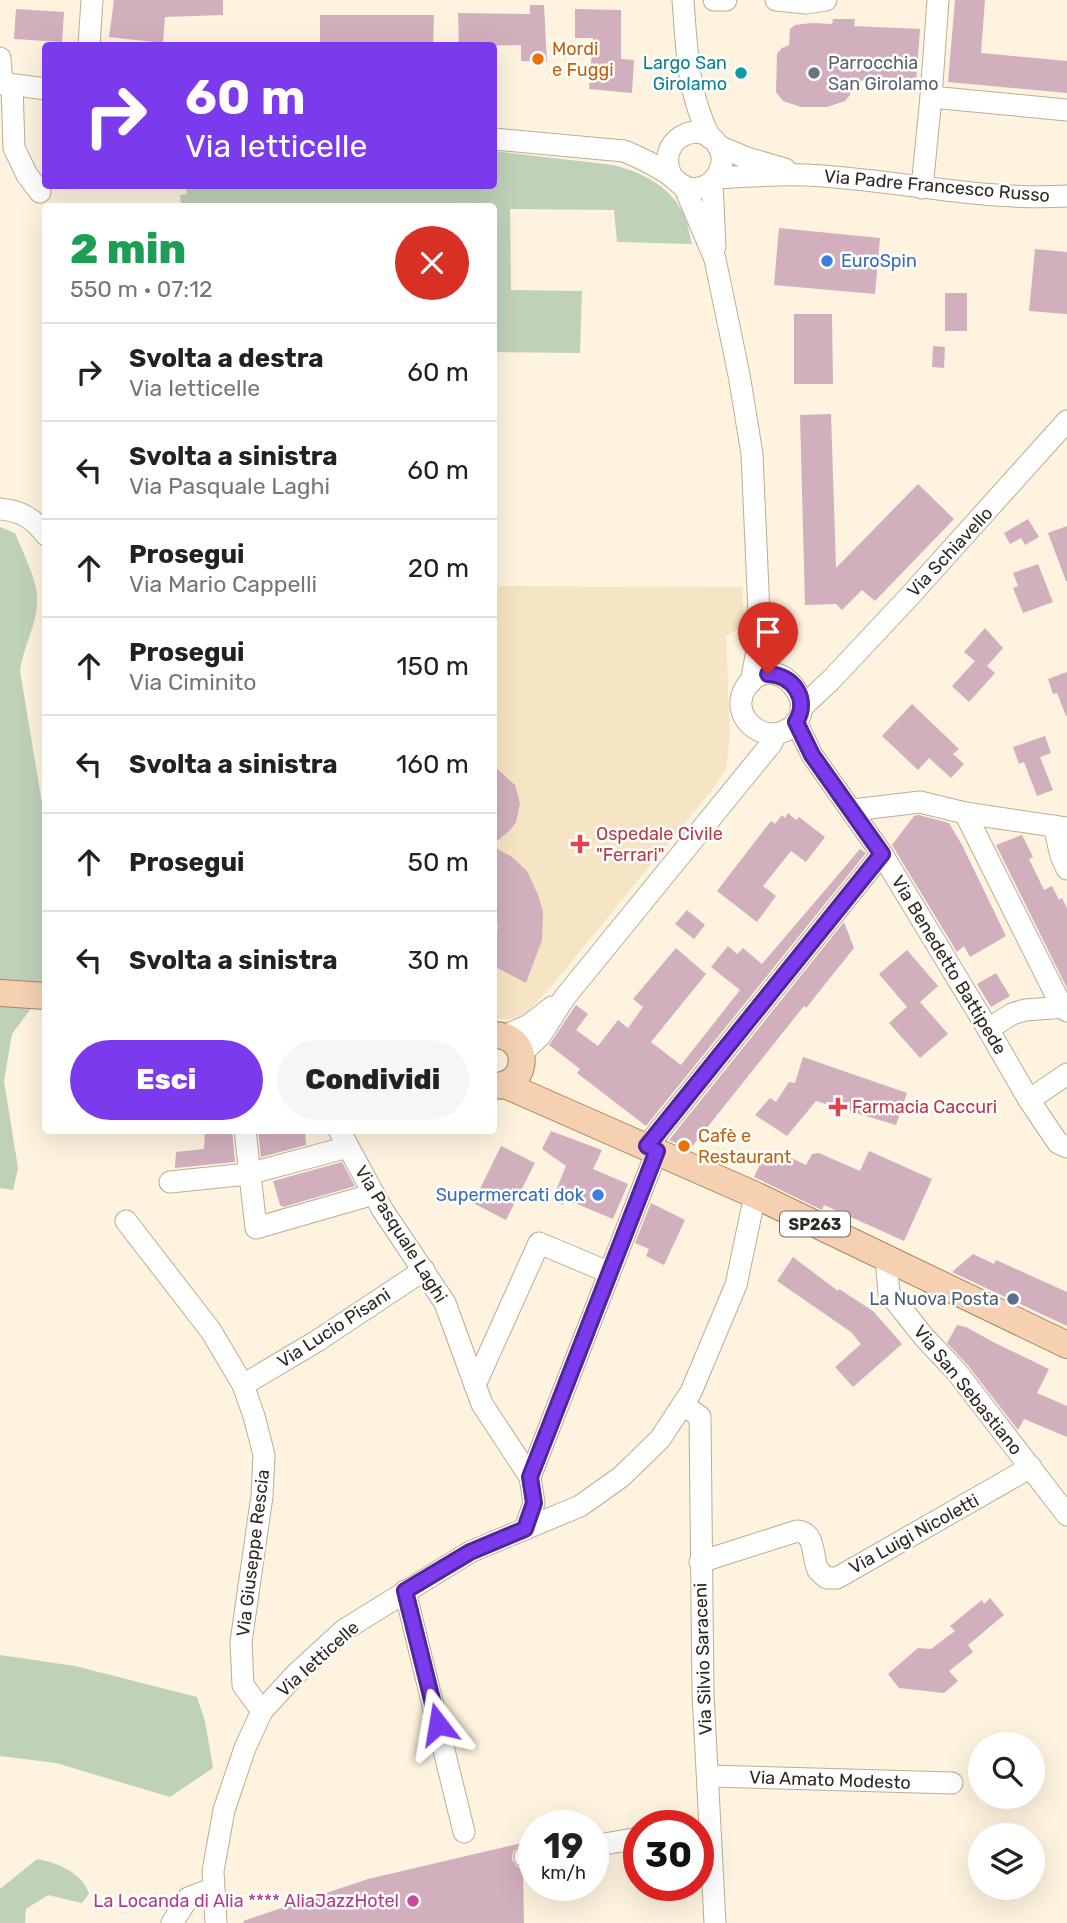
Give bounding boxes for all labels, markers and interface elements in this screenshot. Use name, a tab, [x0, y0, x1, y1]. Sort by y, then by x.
place label: Mordi e Fuggi	[552, 38, 614, 81]
marker: Mordi e Fuggi	[530, 51, 546, 67]
place label: Largo San Girolamo	[643, 52, 727, 95]
place label: Parrocchia San Girolamo	[828, 52, 939, 95]
marker: Largo San Girolamo	[733, 65, 749, 81]
marker: Parrocchia San Girolamo	[806, 65, 822, 81]
text: 60 m	[185, 68, 306, 126]
icon: right	[70, 70, 161, 161]
text: Via Ietticelle	[185, 127, 367, 165]
street label: Via Padre Francesco Russo	[823, 165, 1051, 207]
text: 2 min	[70, 224, 186, 274]
button: close	[395, 226, 469, 300]
place label: EuroSpin	[841, 250, 917, 272]
marker: EuroSpin	[819, 253, 835, 269]
text: 550 m · 07:12	[70, 275, 213, 303]
text: Svolta a destra	[129, 343, 324, 374]
icon: right	[70, 353, 108, 391]
text: 60 m	[407, 357, 469, 388]
text: Via Ietticelle	[129, 374, 260, 402]
text: Svolta a sinistra	[129, 441, 338, 472]
icon: left	[70, 451, 108, 489]
text: 60 m	[407, 455, 469, 486]
text: Via Pasquale Laghi	[129, 472, 330, 500]
street label: Via Schiavello	[903, 502, 997, 602]
text: Prosegui	[129, 539, 245, 570]
icon: ahead	[70, 549, 108, 587]
text: 20 m	[408, 553, 469, 584]
text: Via Mario Cappelli	[129, 570, 317, 598]
pin	[738, 602, 798, 674]
icon: arrive	[749, 613, 787, 651]
text: Prosegui	[129, 637, 245, 668]
icon: ahead	[70, 647, 108, 685]
text: 150 m	[396, 651, 469, 682]
text: Via Ciminito	[129, 668, 257, 696]
icon: left	[70, 745, 108, 783]
text: Svolta a sinistra	[129, 749, 338, 780]
text: 160 m	[396, 749, 469, 780]
place label: Ospedale Civile "Ferrari"	[596, 823, 723, 866]
marker: Ospedale Civile "Ferrari"	[570, 834, 590, 854]
icon: ahead	[70, 843, 108, 881]
text: Prosegui	[129, 847, 245, 878]
text: 50 m	[408, 847, 469, 878]
street label: Via Benedetto Battipede	[887, 871, 1011, 1059]
icon: left	[70, 941, 108, 979]
text: Svolta a sinistra	[129, 945, 338, 976]
text: 30 m	[407, 945, 469, 976]
button: Esci	[70, 1040, 263, 1120]
button: Condividi	[277, 1040, 469, 1120]
place label: Farmacia Caccuri	[852, 1096, 997, 1118]
marker: Farmacia Caccuri	[830, 1099, 846, 1115]
place label: Cafè e Restaurant	[698, 1125, 791, 1168]
marker: Cafè e Restaurant	[676, 1138, 692, 1154]
street label: Via Pasquale Laghi	[350, 1161, 452, 1307]
place label: Supermercati dok	[436, 1184, 585, 1206]
marker: Supermercati dok	[590, 1187, 606, 1203]
road number: SP263	[780, 1212, 850, 1236]
street label: Via Lucio Pisani	[273, 1283, 395, 1373]
place label: La Nuova Posta	[869, 1288, 999, 1310]
marker: La Nuova Posta	[1005, 1291, 1021, 1307]
street label: Via San Sebastiano	[909, 1321, 1027, 1459]
street label: Via Giuseppe Rescia	[232, 1468, 274, 1638]
street label: Via Luigi Nicoletti	[845, 1489, 983, 1579]
street label: Via Silvio Saraceni	[689, 1582, 717, 1736]
street label: Via Ietticelle	[272, 1616, 364, 1702]
position arrow	[401, 1687, 475, 1761]
map controls	[968, 1732, 1045, 1900]
button: search	[968, 1732, 1045, 1809]
street label: Via Amato Modesto	[749, 1766, 911, 1794]
speed limit sign: 30	[623, 1810, 714, 1901]
button: layers	[968, 1823, 1045, 1900]
text: 19	[544, 1825, 583, 1867]
text: km/h	[541, 1862, 586, 1884]
place label: La Locanda di Alia **** AliaJazzHotel	[93, 1890, 399, 1912]
marker: La Locanda di Alia **** AliaJazzHotel	[405, 1893, 421, 1909]

